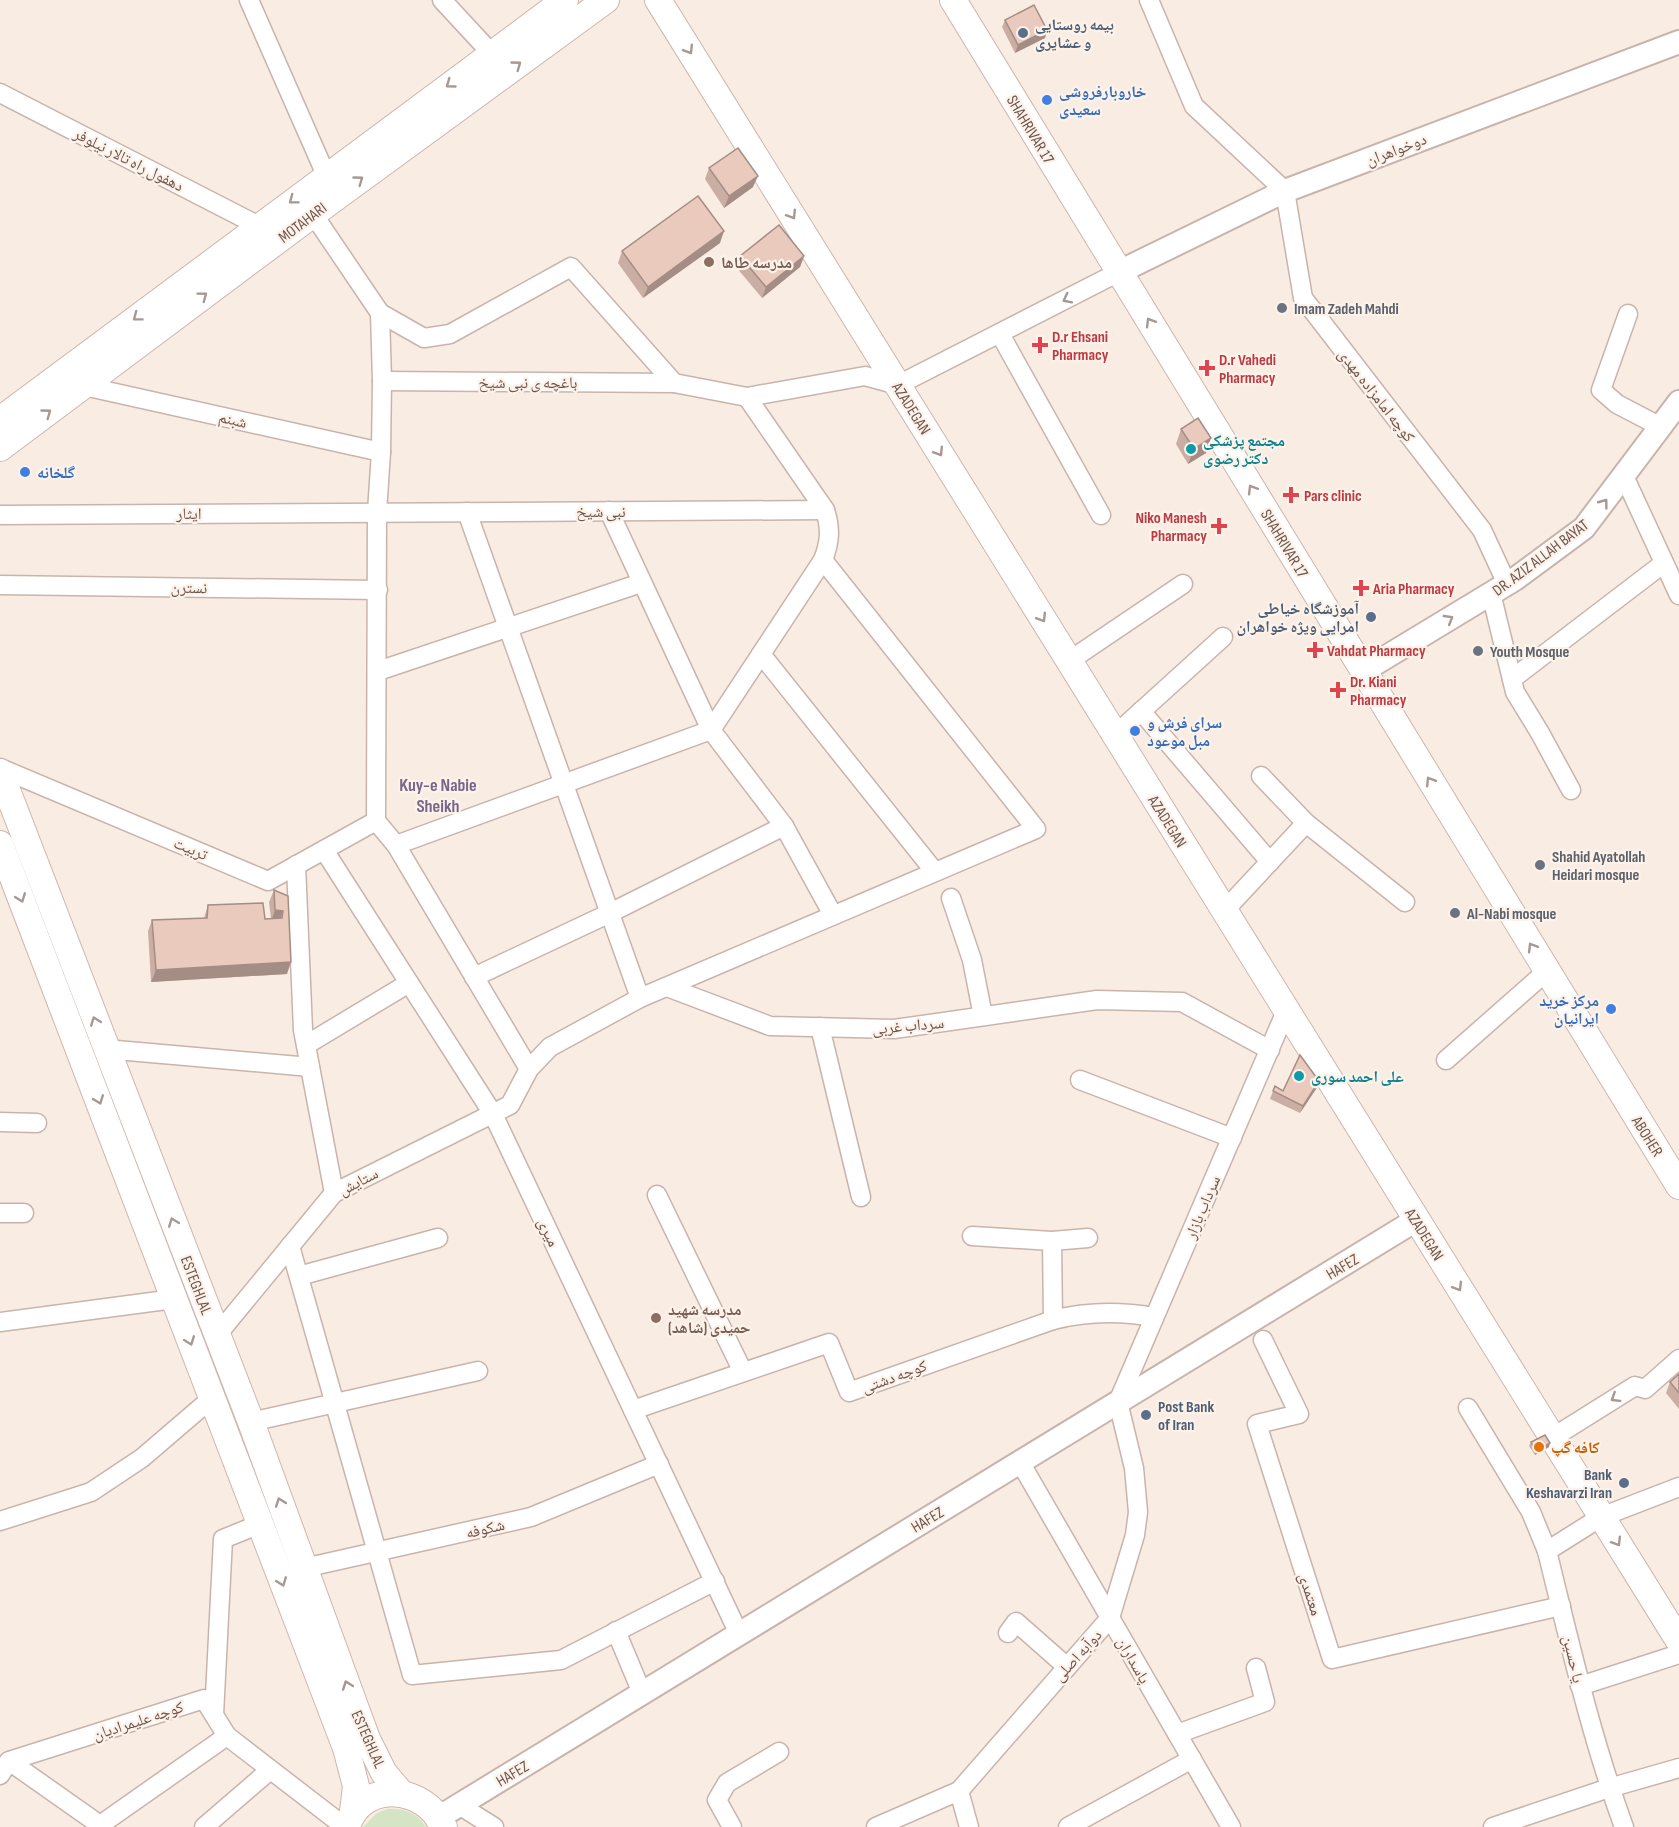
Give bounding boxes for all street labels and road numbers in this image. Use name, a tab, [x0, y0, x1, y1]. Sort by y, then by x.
street label: SHAHRIVAR 17	[1002, 92, 1058, 168]
street label: دهفول راه تالار نیلوفر	[69, 124, 186, 196]
street label: دوخواهران	[1364, 130, 1430, 171]
street label: MOTAHARI	[275, 199, 331, 247]
street label: کوچه امامزاده مهدی	[1333, 345, 1418, 447]
street label: باغچه ی نبی شیخ	[479, 374, 577, 393]
street label: AZADEGAN	[887, 378, 934, 438]
street label: شبنم	[217, 408, 249, 433]
street label: نبی شیخ	[576, 503, 626, 522]
street label: ایثار	[175, 505, 202, 524]
street label: SHAHRIVAR 17	[1256, 506, 1312, 582]
street label: DR. AZIZ ALLAH BAYAT	[1489, 516, 1593, 600]
street label: نسترن	[171, 579, 207, 598]
street label: AZADEGAN	[1143, 791, 1190, 851]
street label: تربیت	[171, 834, 211, 865]
street label: سرداب غربی	[871, 1014, 945, 1039]
street label: ABOHER	[1626, 1112, 1666, 1160]
street label: ستایش	[336, 1164, 382, 1200]
street label: سرداب بازار	[1181, 1173, 1225, 1243]
street label: AZADEGAN	[1400, 1204, 1447, 1264]
street label: میری	[533, 1215, 562, 1250]
street label: HAFEZ	[1323, 1250, 1363, 1284]
street label: ESTEGHLAL	[176, 1254, 215, 1318]
street label: کوچه دشتی	[859, 1357, 930, 1398]
street label: HAFEZ	[908, 1503, 948, 1537]
street label: شکوفه	[464, 1516, 507, 1543]
street label: معتمدی	[1294, 1571, 1325, 1618]
street label: دوآبه اصلی	[1050, 1626, 1106, 1686]
street label: پاسداران	[1112, 1634, 1154, 1688]
street label: یا حسین	[1558, 1634, 1587, 1685]
street label: کوچه علیمرادیان	[91, 1698, 187, 1745]
street label: ESTEGHLAL	[347, 1708, 389, 1772]
street label: HAFEZ	[493, 1757, 533, 1791]

